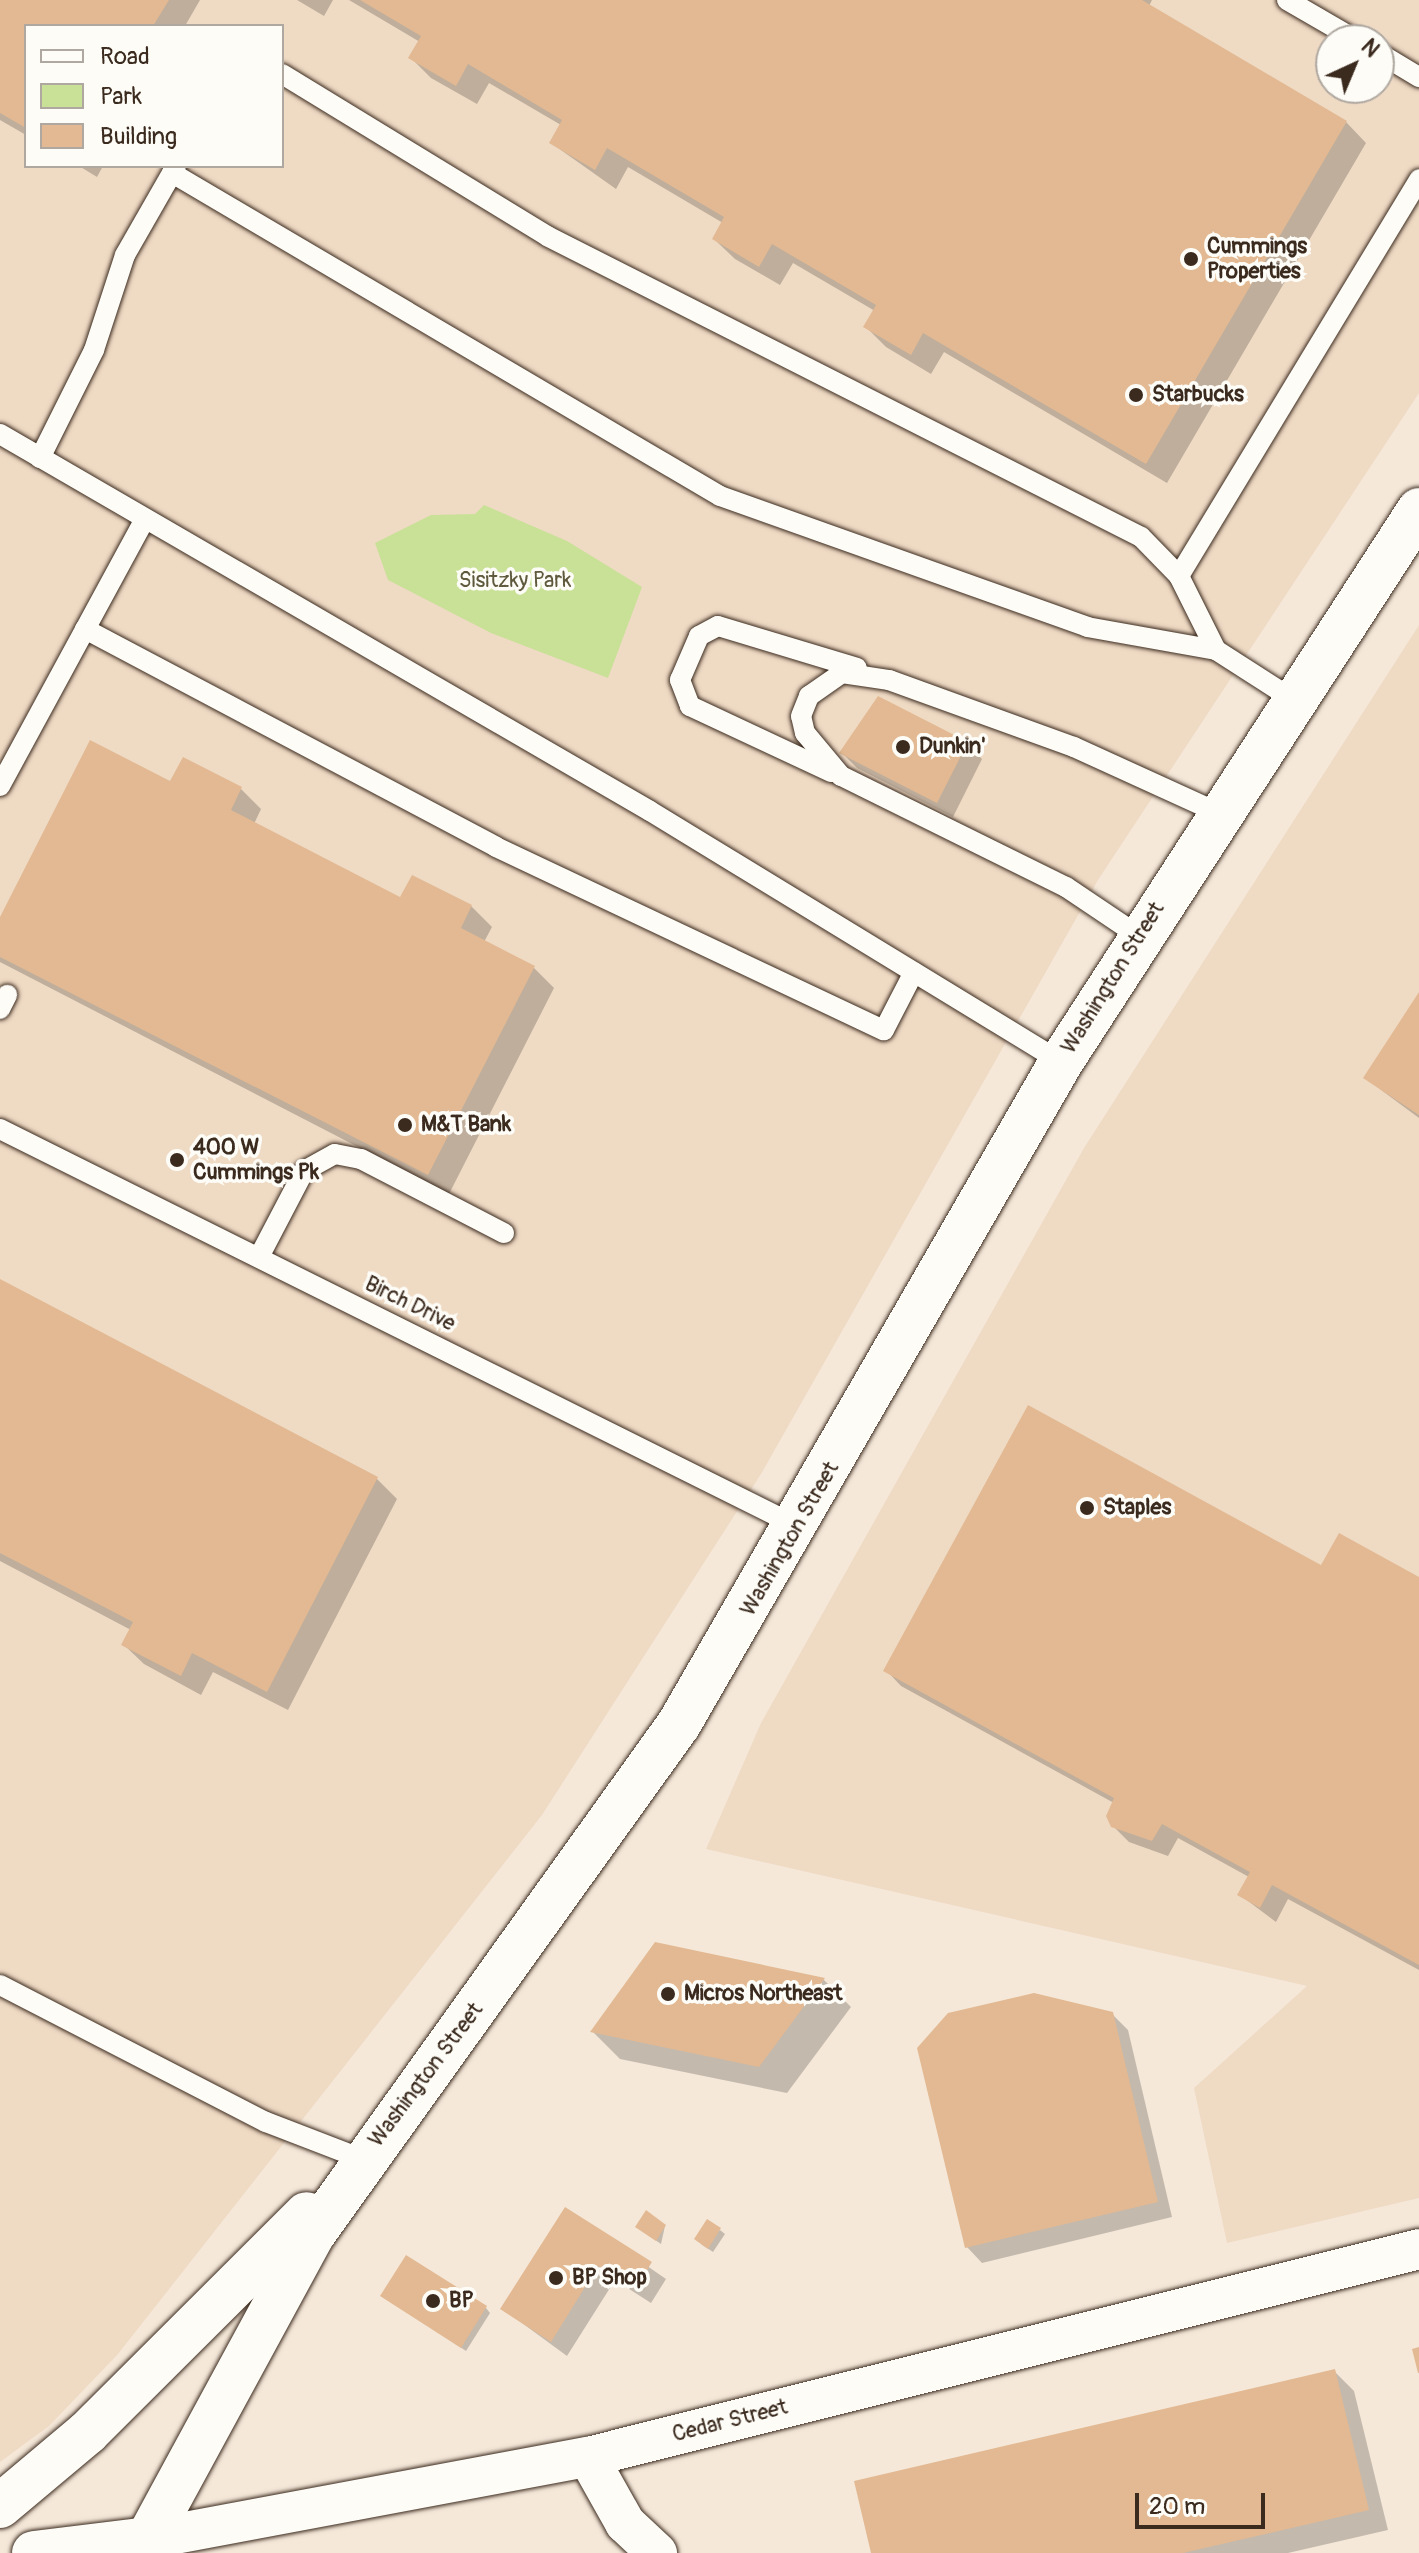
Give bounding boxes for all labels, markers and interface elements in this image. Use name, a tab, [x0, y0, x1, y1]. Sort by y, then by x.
legend	[24, 24, 284, 168]
north arrow	[1315, 24, 1395, 104]
text: N	[1355, 33, 1385, 63]
text: Road	[100, 42, 150, 71]
text: Park	[100, 82, 142, 111]
text: Building	[100, 122, 177, 151]
place label: Cummings Properties	[1207, 233, 1307, 284]
marker: Cummings Properties	[1182, 250, 1200, 268]
place label: Starbucks	[1152, 382, 1244, 408]
marker: Starbucks	[1127, 386, 1145, 404]
park label: Sisitzky Park	[459, 568, 571, 594]
place label: Dunkin'	[919, 734, 986, 760]
marker: Dunkin'	[894, 738, 912, 756]
street label: Washington Street	[1056, 897, 1170, 1059]
place label: M&T Bank	[421, 1112, 511, 1138]
marker: M&T Bank	[396, 1116, 414, 1134]
place label: 400 W Cummings Pk	[193, 1134, 319, 1186]
marker: 400 W Cummings Pk	[168, 1151, 186, 1169]
street label: Birch Drive	[360, 1271, 460, 1337]
street label: Washington Street	[735, 1457, 845, 1621]
place label: Staples	[1103, 1495, 1171, 1521]
marker: Staples	[1078, 1499, 1096, 1517]
place label: Micros Northeast	[684, 1981, 842, 2007]
marker: Micros Northeast	[659, 1985, 677, 2003]
street label: Washington Street	[363, 1998, 489, 2152]
place label: BP Shop	[572, 2265, 647, 2291]
marker: BP Shop	[547, 2269, 565, 2287]
place label: BP	[449, 2288, 474, 2314]
marker: BP	[424, 2292, 442, 2310]
street label: Cedar Street	[670, 2394, 790, 2448]
scale bar	[1139, 2477, 1269, 2527]
text: 20 m	[1149, 2492, 1205, 2521]

